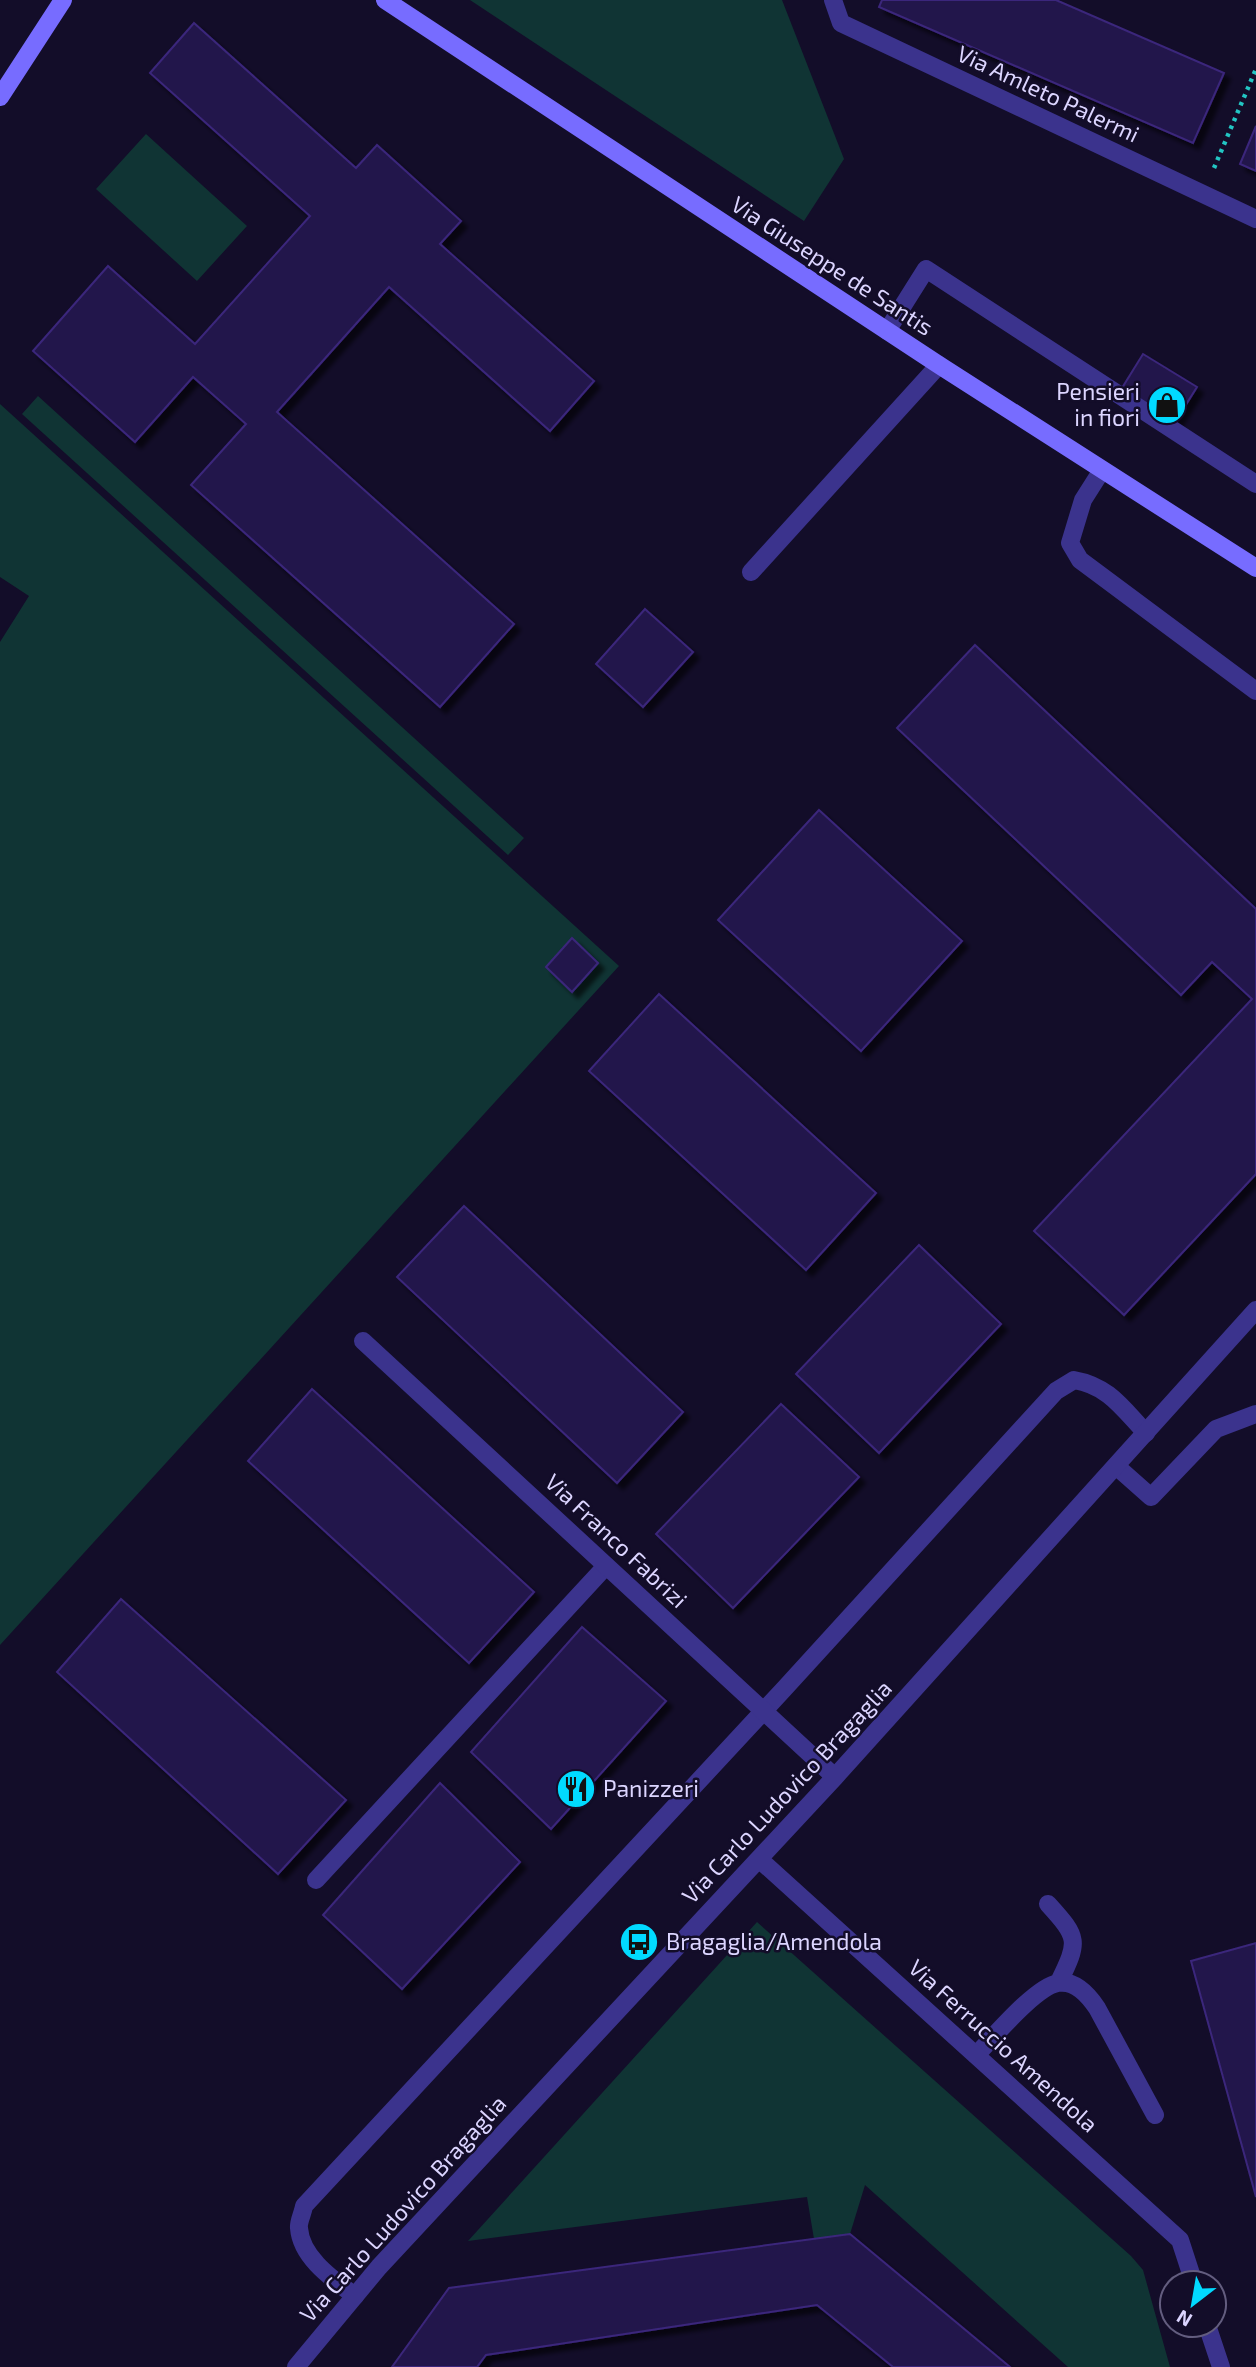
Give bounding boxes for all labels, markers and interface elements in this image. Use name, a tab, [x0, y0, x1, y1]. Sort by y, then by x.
street label: Via Amleto Palermi	[953, 39, 1144, 148]
street label: Via Giuseppe de Santis	[727, 190, 939, 341]
place label: Pensieri in fiori	[1056, 377, 1140, 431]
shop icon: Pensieri in fiori	[1146, 384, 1188, 426]
street label: Via Franco Fabrizi	[540, 1467, 693, 1613]
street label: Via Carlo Ludovico Bragaglia	[675, 1674, 897, 1909]
restaurant icon: Panizzeri	[555, 1768, 597, 1810]
place label: Panizzeri	[603, 1774, 699, 1802]
bus stop icon: Bragaglia/Amendola	[618, 1921, 660, 1963]
place label: Bragaglia/Amendola	[666, 1927, 882, 1955]
street label: Via Ferruccio Amendola	[903, 1953, 1104, 2138]
street label: Via Carlo Ludovico Bragaglia	[293, 2089, 511, 2327]
north arrow	[1158, 2269, 1228, 2339]
text: N	[1172, 2306, 1196, 2332]

